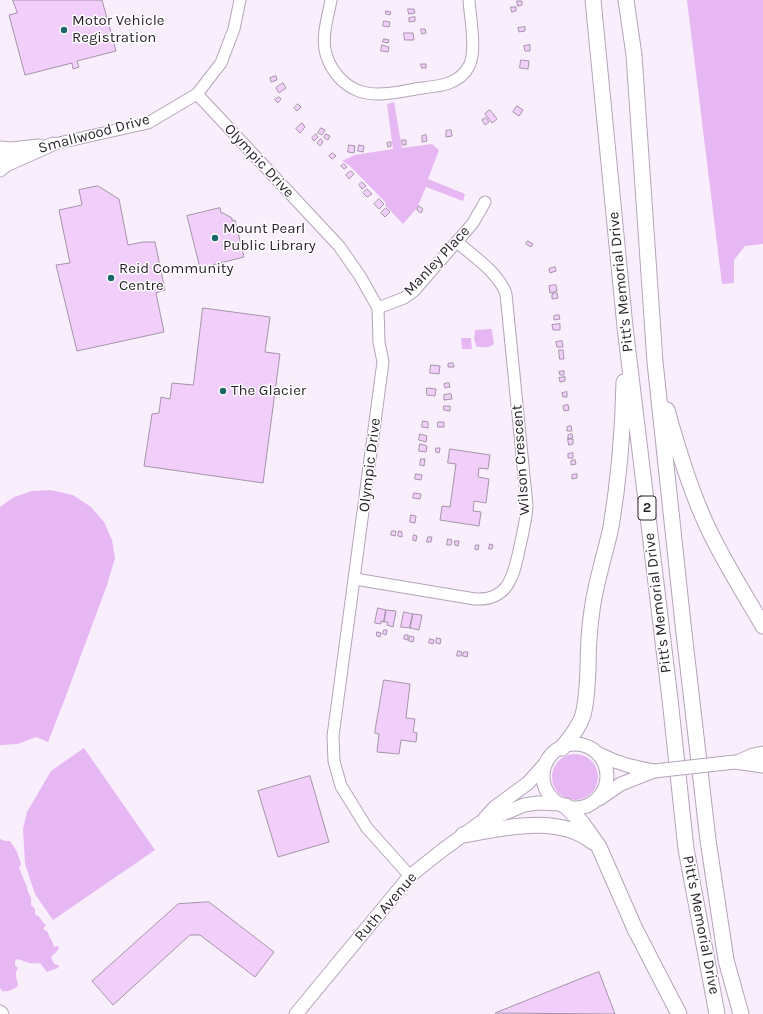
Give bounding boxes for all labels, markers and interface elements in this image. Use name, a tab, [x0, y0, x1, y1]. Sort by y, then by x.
place label: Motor Vehicle Registration	[72, 12, 165, 47]
marker: Motor Vehicle Registration	[59, 25, 69, 35]
street label: Smallwood Drive	[36, 110, 152, 158]
street label: Olympic Drive	[220, 120, 298, 202]
street label: Pitt's Memorial Drive	[605, 211, 637, 353]
place label: Mount Pearl Public Library	[223, 220, 316, 255]
street label: Manley Place	[400, 222, 474, 300]
marker: Mount Pearl Public Library	[210, 233, 220, 243]
place label: Reid Community Centre	[119, 260, 233, 295]
marker: Reid Community Centre	[106, 273, 116, 283]
place label: The Glacier	[231, 382, 306, 400]
marker: The Glacier	[218, 386, 228, 396]
street label: Wilson Crescent	[508, 404, 534, 516]
street label: Olympic Drive	[355, 417, 385, 513]
road number: 2	[638, 496, 656, 520]
street label: Pitt's Memorial Drive	[640, 532, 676, 674]
street label: Pitt's Memorial Drive	[679, 854, 723, 996]
street label: Ruth Avenue	[351, 869, 421, 945]

